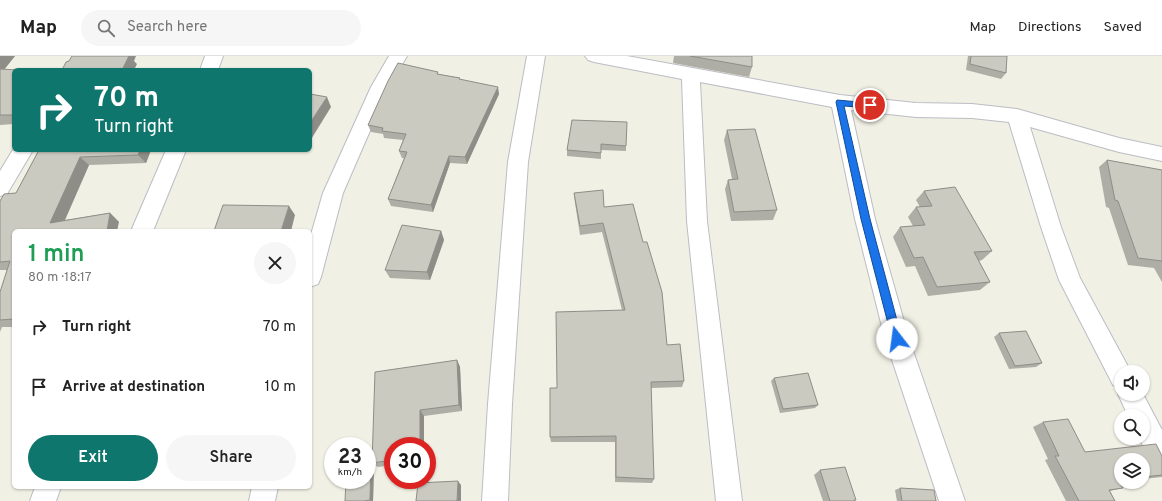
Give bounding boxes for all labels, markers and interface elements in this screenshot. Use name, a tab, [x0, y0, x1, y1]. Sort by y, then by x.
search box	[81, 10, 361, 46]
text: Map	[20, 16, 57, 40]
icon: search	[95, 17, 117, 39]
text: Search here	[127, 18, 207, 37]
text: Map	[970, 19, 996, 36]
text: Directions	[1018, 19, 1082, 36]
text: Saved	[1104, 19, 1142, 36]
text: 70 m	[94, 81, 159, 117]
icon: right	[28, 84, 80, 136]
pin	[853, 88, 887, 122]
icon: arrive	[859, 94, 881, 116]
text: Turn right	[94, 116, 174, 139]
text: 1 min	[28, 240, 85, 270]
button: close	[254, 242, 296, 284]
text: 80 m · 18:17	[28, 270, 92, 286]
icon: right	[28, 316, 50, 338]
text: Turn right	[62, 318, 131, 337]
text: 70 m	[263, 318, 296, 337]
position arrow	[876, 318, 918, 360]
map controls	[1114, 365, 1150, 489]
button: sound	[1114, 365, 1150, 401]
icon: arrive	[28, 376, 50, 398]
text: Arrive at destination	[62, 378, 205, 397]
text: 10 m	[265, 378, 296, 397]
button: search	[1114, 409, 1150, 445]
button: Exit	[28, 435, 158, 481]
button: Share	[166, 435, 296, 481]
speed limit sign: 30	[384, 437, 436, 489]
text: 23	[338, 445, 362, 471]
button: layers	[1114, 453, 1150, 489]
text: km/h	[338, 466, 362, 479]

